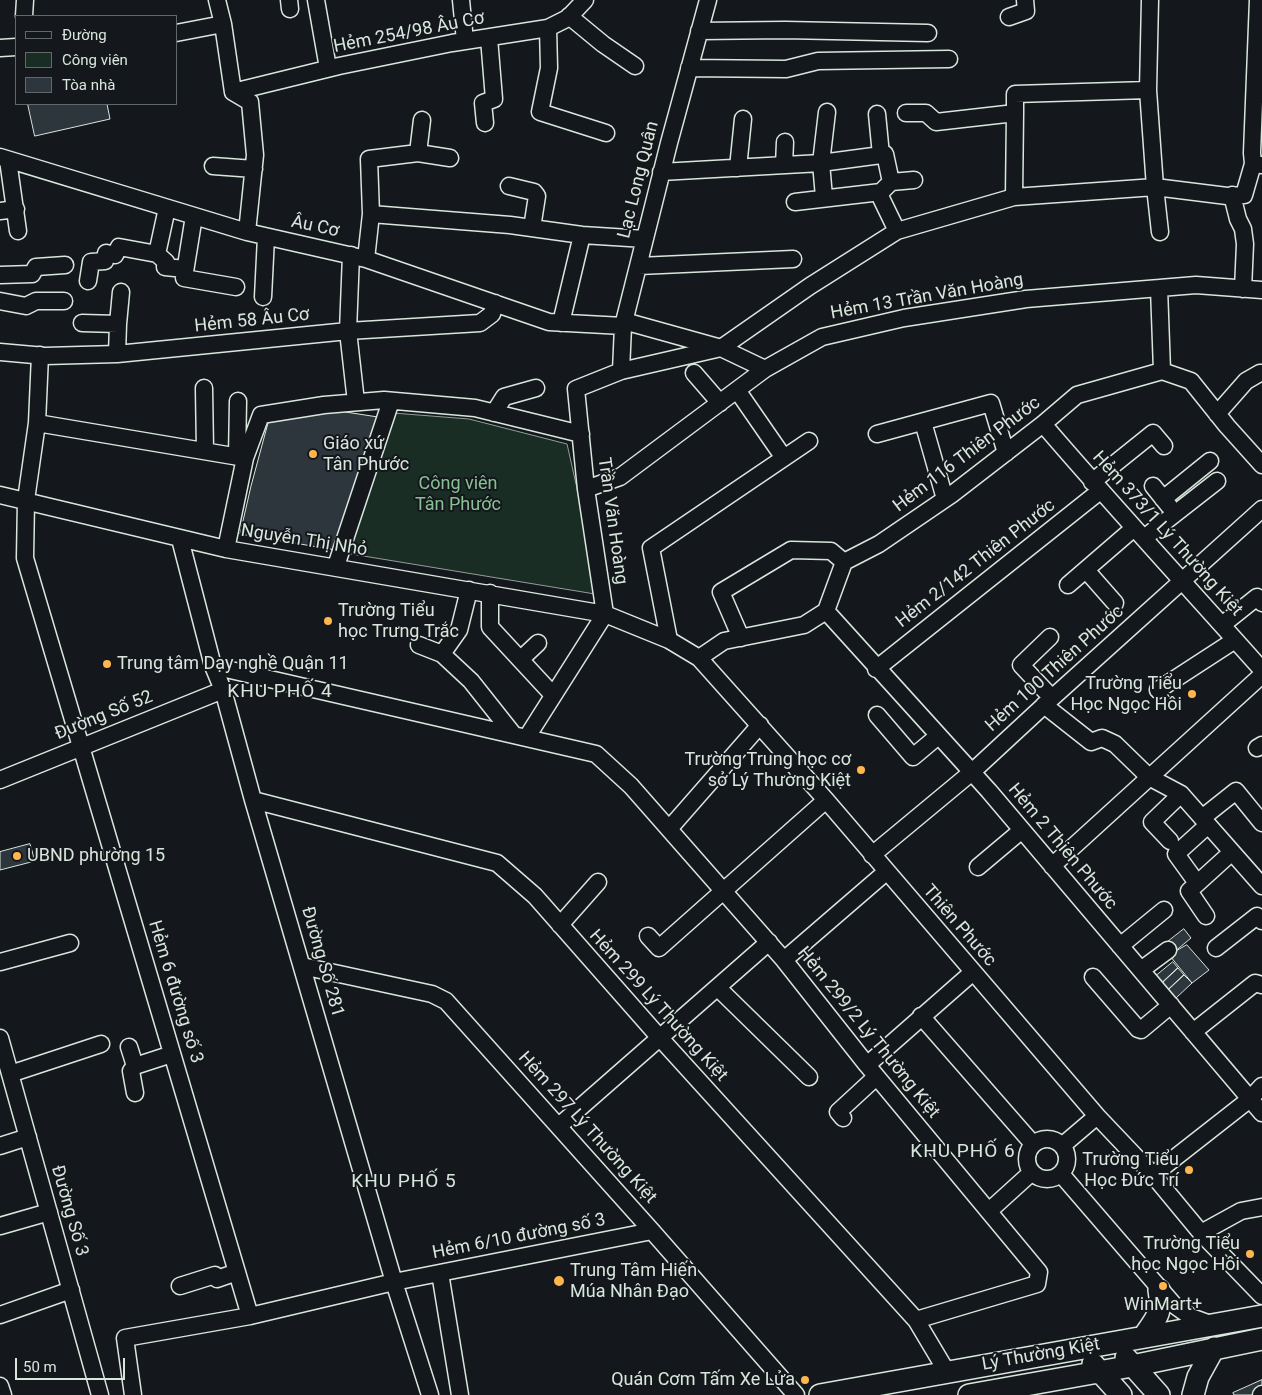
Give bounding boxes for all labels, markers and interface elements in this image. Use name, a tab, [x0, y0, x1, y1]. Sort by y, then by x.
street label: Hẻm 254/98 Âu Cơ	[332, 8, 486, 58]
legend	[15, 15, 178, 105]
text: Đường	[62, 26, 107, 44]
text: Công viên	[62, 51, 128, 69]
text: Tòa nhà	[62, 76, 115, 94]
street label: Lạc Long Quân	[614, 119, 664, 241]
street label: Âu Cơ	[289, 211, 341, 243]
street label: Hẻm 13 Trần Văn Hoàng	[829, 269, 1025, 325]
street label: Hẻm 58 Âu Cơ	[194, 304, 310, 338]
street label: Hẻm 116 Thiên Phước	[889, 393, 1045, 517]
place label: Giáo xứ Tân Phước	[323, 433, 409, 476]
street label: Hẻm 373/1 Lý Thường Kiệt	[1087, 447, 1247, 621]
marker: Giáo xứ Tân Phước	[307, 448, 319, 460]
street label: Trần Văn Hoàng	[592, 456, 632, 586]
park label: Công viên Tân Phước	[415, 473, 501, 516]
street label: Hẻm 2/142 Thiên Phước	[892, 495, 1060, 633]
street label: Nguyễn Thị Nhỏ	[239, 520, 369, 562]
place label: Trường Tiểu học Trưng Trắc	[338, 600, 459, 642]
street label: Hẻm 100 Thiên Phước	[981, 601, 1129, 737]
marker: Trường Tiểu học Trưng Trắc	[322, 615, 334, 627]
place label: Trung tâm Dạy nghề Quận 11	[117, 653, 349, 675]
marker: Trung tâm Dạy nghề Quận 11	[101, 658, 113, 670]
place label: Trường Tiểu Học Ngọc Hồi	[1070, 673, 1182, 716]
district label: KHU PHỐ 4	[226, 681, 334, 703]
street label: Đường Số 52	[52, 687, 156, 745]
marker: Trường Tiểu Học Ngọc Hồi	[1186, 688, 1198, 700]
place label: Trường Trung học cơ sở Lý Thường Kiệt	[684, 749, 851, 792]
marker: Trường Trung học cơ sở Lý Thường Kiệt	[855, 764, 867, 776]
street label: Hẻm 2 Thiên Phước	[1003, 779, 1121, 915]
place label: UBND phường 15	[27, 845, 165, 867]
marker: UBND phường 15	[11, 850, 23, 862]
street label: Thiên Phước	[918, 881, 1000, 971]
street label: Đường Số 281	[296, 904, 348, 1020]
street label: Hẻm 6 đường số 3	[143, 918, 207, 1066]
street label: Hẻm 299 Lý Thường Kiệt	[584, 926, 732, 1086]
street label: Hẻm 299/2 Lý Thường Kiệt	[792, 943, 944, 1123]
street label: Hẻm 297 Lý Thường Kiệt	[513, 1048, 661, 1208]
district label: KHU PHỐ 6	[909, 1141, 1017, 1163]
place label: Trường Tiểu Học Đức Trí	[1082, 1149, 1179, 1192]
street label: Đường Số 3	[46, 1163, 92, 1259]
marker: Trường Tiểu Học Đức Trí	[1183, 1164, 1195, 1176]
district label: KHU PHỐ 5	[350, 1171, 458, 1193]
street label: Hẻm 6/10 đường số 3	[431, 1210, 607, 1264]
place label: Trường Tiểu học Ngọc Hồi	[1131, 1233, 1240, 1276]
marker: Trường Tiểu học Ngọc Hồi	[1244, 1248, 1256, 1260]
place label: Trung Tâm Hiến Múa Nhân Đạo	[570, 1260, 697, 1302]
marker: Trung Tâm Hiến Múa Nhân Đạo	[552, 1274, 566, 1288]
marker: WinMart+	[1157, 1280, 1169, 1292]
place label: WinMart+	[1124, 1294, 1202, 1316]
street label: Lý Thường Kiệt	[980, 1334, 1102, 1376]
scale bar	[18, 1348, 128, 1380]
text: 50 m	[23, 1358, 57, 1376]
place label: Quán Cơm Tấm Xe Lửa	[611, 1369, 795, 1391]
marker: Quán Cơm Tấm Xe Lửa	[799, 1374, 811, 1386]

